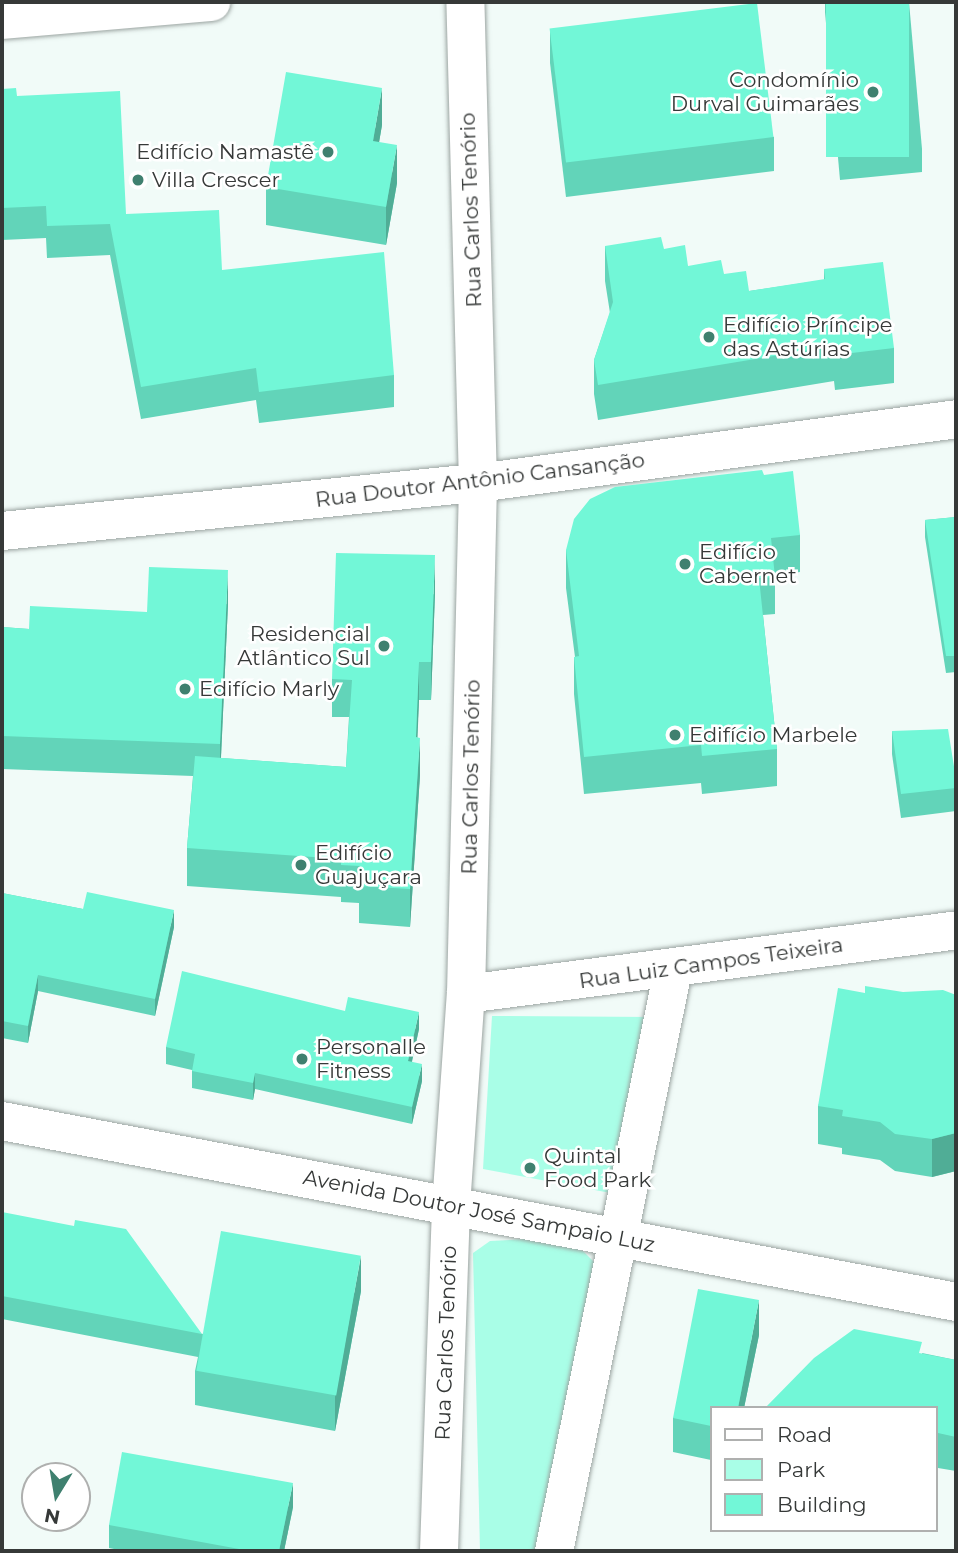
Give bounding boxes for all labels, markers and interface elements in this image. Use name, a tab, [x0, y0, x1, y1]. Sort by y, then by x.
place label: Condomínio Durval Guimarães	[671, 67, 859, 117]
marker: Condomínio Durval Guimarães	[865, 84, 881, 100]
street label: Rua Carlos Tenório	[455, 112, 487, 308]
place label: Edifício Namastê	[136, 139, 314, 165]
marker: Edifício Namastê	[320, 144, 336, 160]
place label: Villa Crescer	[152, 167, 280, 193]
marker: Villa Crescer	[130, 172, 146, 188]
place label: Edifício Príncipe das Astúrias	[723, 312, 892, 362]
marker: Edifício Príncipe das Astúrias	[701, 329, 717, 345]
street label: Rua Doutor Antônio Cansanção	[314, 447, 646, 513]
place label: Edifício Cabernet	[699, 539, 797, 589]
marker: Edifício Cabernet	[677, 556, 693, 572]
place label: Residencial Atlântico Sul	[237, 621, 370, 671]
marker: Residencial Atlântico Sul	[376, 638, 392, 654]
place label: Edifício Marly	[199, 676, 339, 702]
street label: Rua Carlos Tenório	[457, 679, 485, 875]
marker: Edifício Marly	[177, 681, 193, 697]
place label: Edifício Marbele	[689, 722, 857, 748]
marker: Edifício Marbele	[667, 727, 683, 743]
place label: Edifício Guajuçara	[315, 840, 422, 890]
marker: Edifício Guajuçara	[293, 857, 309, 873]
street label: Rua Luiz Campos Teixeira	[577, 932, 845, 994]
place label: Personalle Fitness	[316, 1034, 426, 1084]
marker: Personalle Fitness	[294, 1051, 310, 1067]
place label: Quintal Food Park	[544, 1143, 651, 1193]
marker: Quintal Food Park	[522, 1160, 538, 1176]
street label: Avenida Doutor José Sampaio Luz	[301, 1165, 657, 1257]
street label: Rua Carlos Tenório	[430, 1245, 462, 1441]
legend	[710, 1406, 937, 1532]
text: Road	[777, 1422, 832, 1447]
text: Park	[777, 1457, 825, 1482]
north arrow	[21, 1462, 91, 1532]
text: Building	[777, 1492, 867, 1517]
text: N	[43, 1503, 62, 1529]

